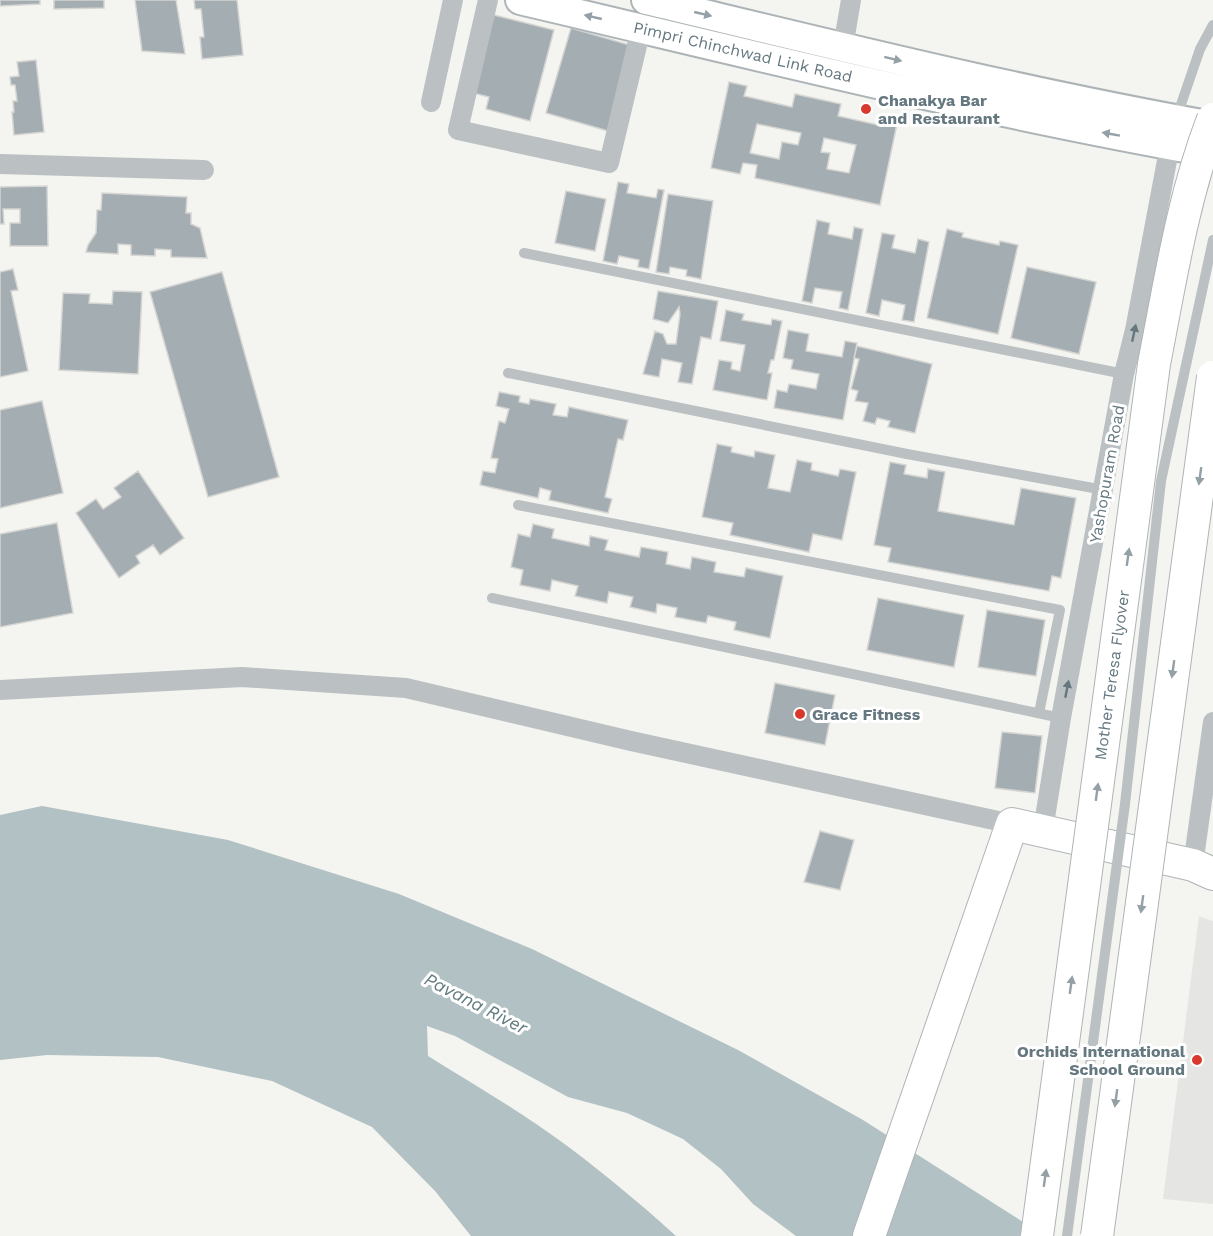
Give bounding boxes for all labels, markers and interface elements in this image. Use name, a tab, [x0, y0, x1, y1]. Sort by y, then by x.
one-way arrow	[694, 9, 712, 19]
one-way arrow	[584, 12, 602, 22]
street label: Pimpri Chinchwad Link Road	[632, 18, 854, 86]
one-way arrow	[883, 55, 902, 65]
place label: Chanakya Bar and Restaurant	[878, 91, 1000, 128]
marker: Chanakya Bar and Restaurant	[859, 102, 873, 116]
one-way arrow	[1101, 130, 1120, 139]
one-way arrow	[1130, 323, 1139, 342]
street label: Yashopuram Road	[1086, 404, 1128, 544]
one-way arrow	[1195, 467, 1204, 486]
one-way arrow	[1124, 547, 1133, 566]
street label: Mother Teresa Flyover	[1091, 588, 1133, 761]
one-way arrow	[1169, 660, 1178, 679]
one-way arrow	[1063, 680, 1072, 699]
place label: Grace Fitness	[812, 705, 921, 724]
marker: Grace Fitness	[793, 707, 807, 721]
one-way arrow	[1092, 782, 1101, 801]
one-way arrow	[1137, 895, 1146, 914]
water label: Pavana River	[421, 968, 532, 1038]
one-way arrow	[1066, 975, 1075, 994]
place label: Orchids International School Ground	[1017, 1042, 1186, 1079]
marker: Orchids International School Ground	[1190, 1053, 1204, 1067]
one-way arrow	[1111, 1088, 1120, 1107]
one-way arrow	[1040, 1168, 1049, 1187]

